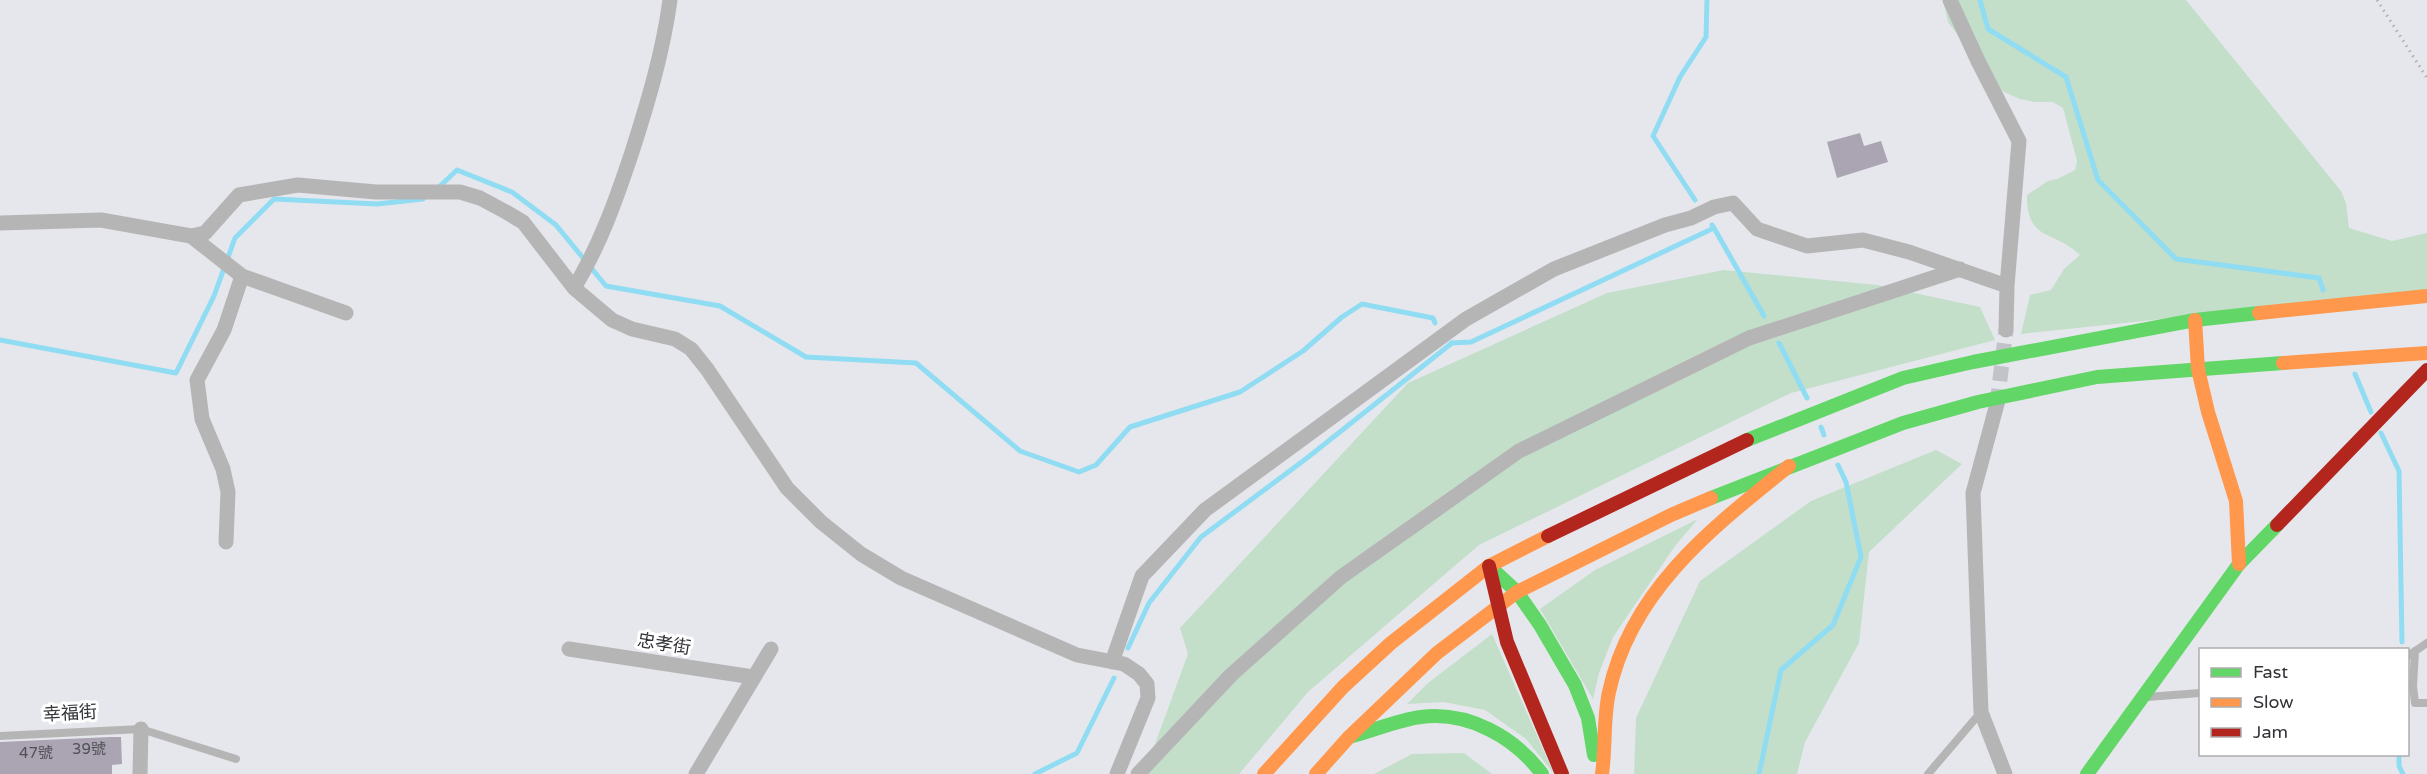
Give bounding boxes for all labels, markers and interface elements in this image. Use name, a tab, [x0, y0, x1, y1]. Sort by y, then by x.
street label: 忠孝街	[636, 629, 692, 659]
legend	[2199, 648, 2409, 756]
text: Fast	[2253, 661, 2288, 683]
text: Slow	[2253, 691, 2294, 713]
street label: 幸福街	[42, 701, 98, 725]
text: Jam	[2253, 721, 2288, 743]
house number: 39號	[72, 740, 106, 758]
house number: 47號	[19, 744, 53, 762]

